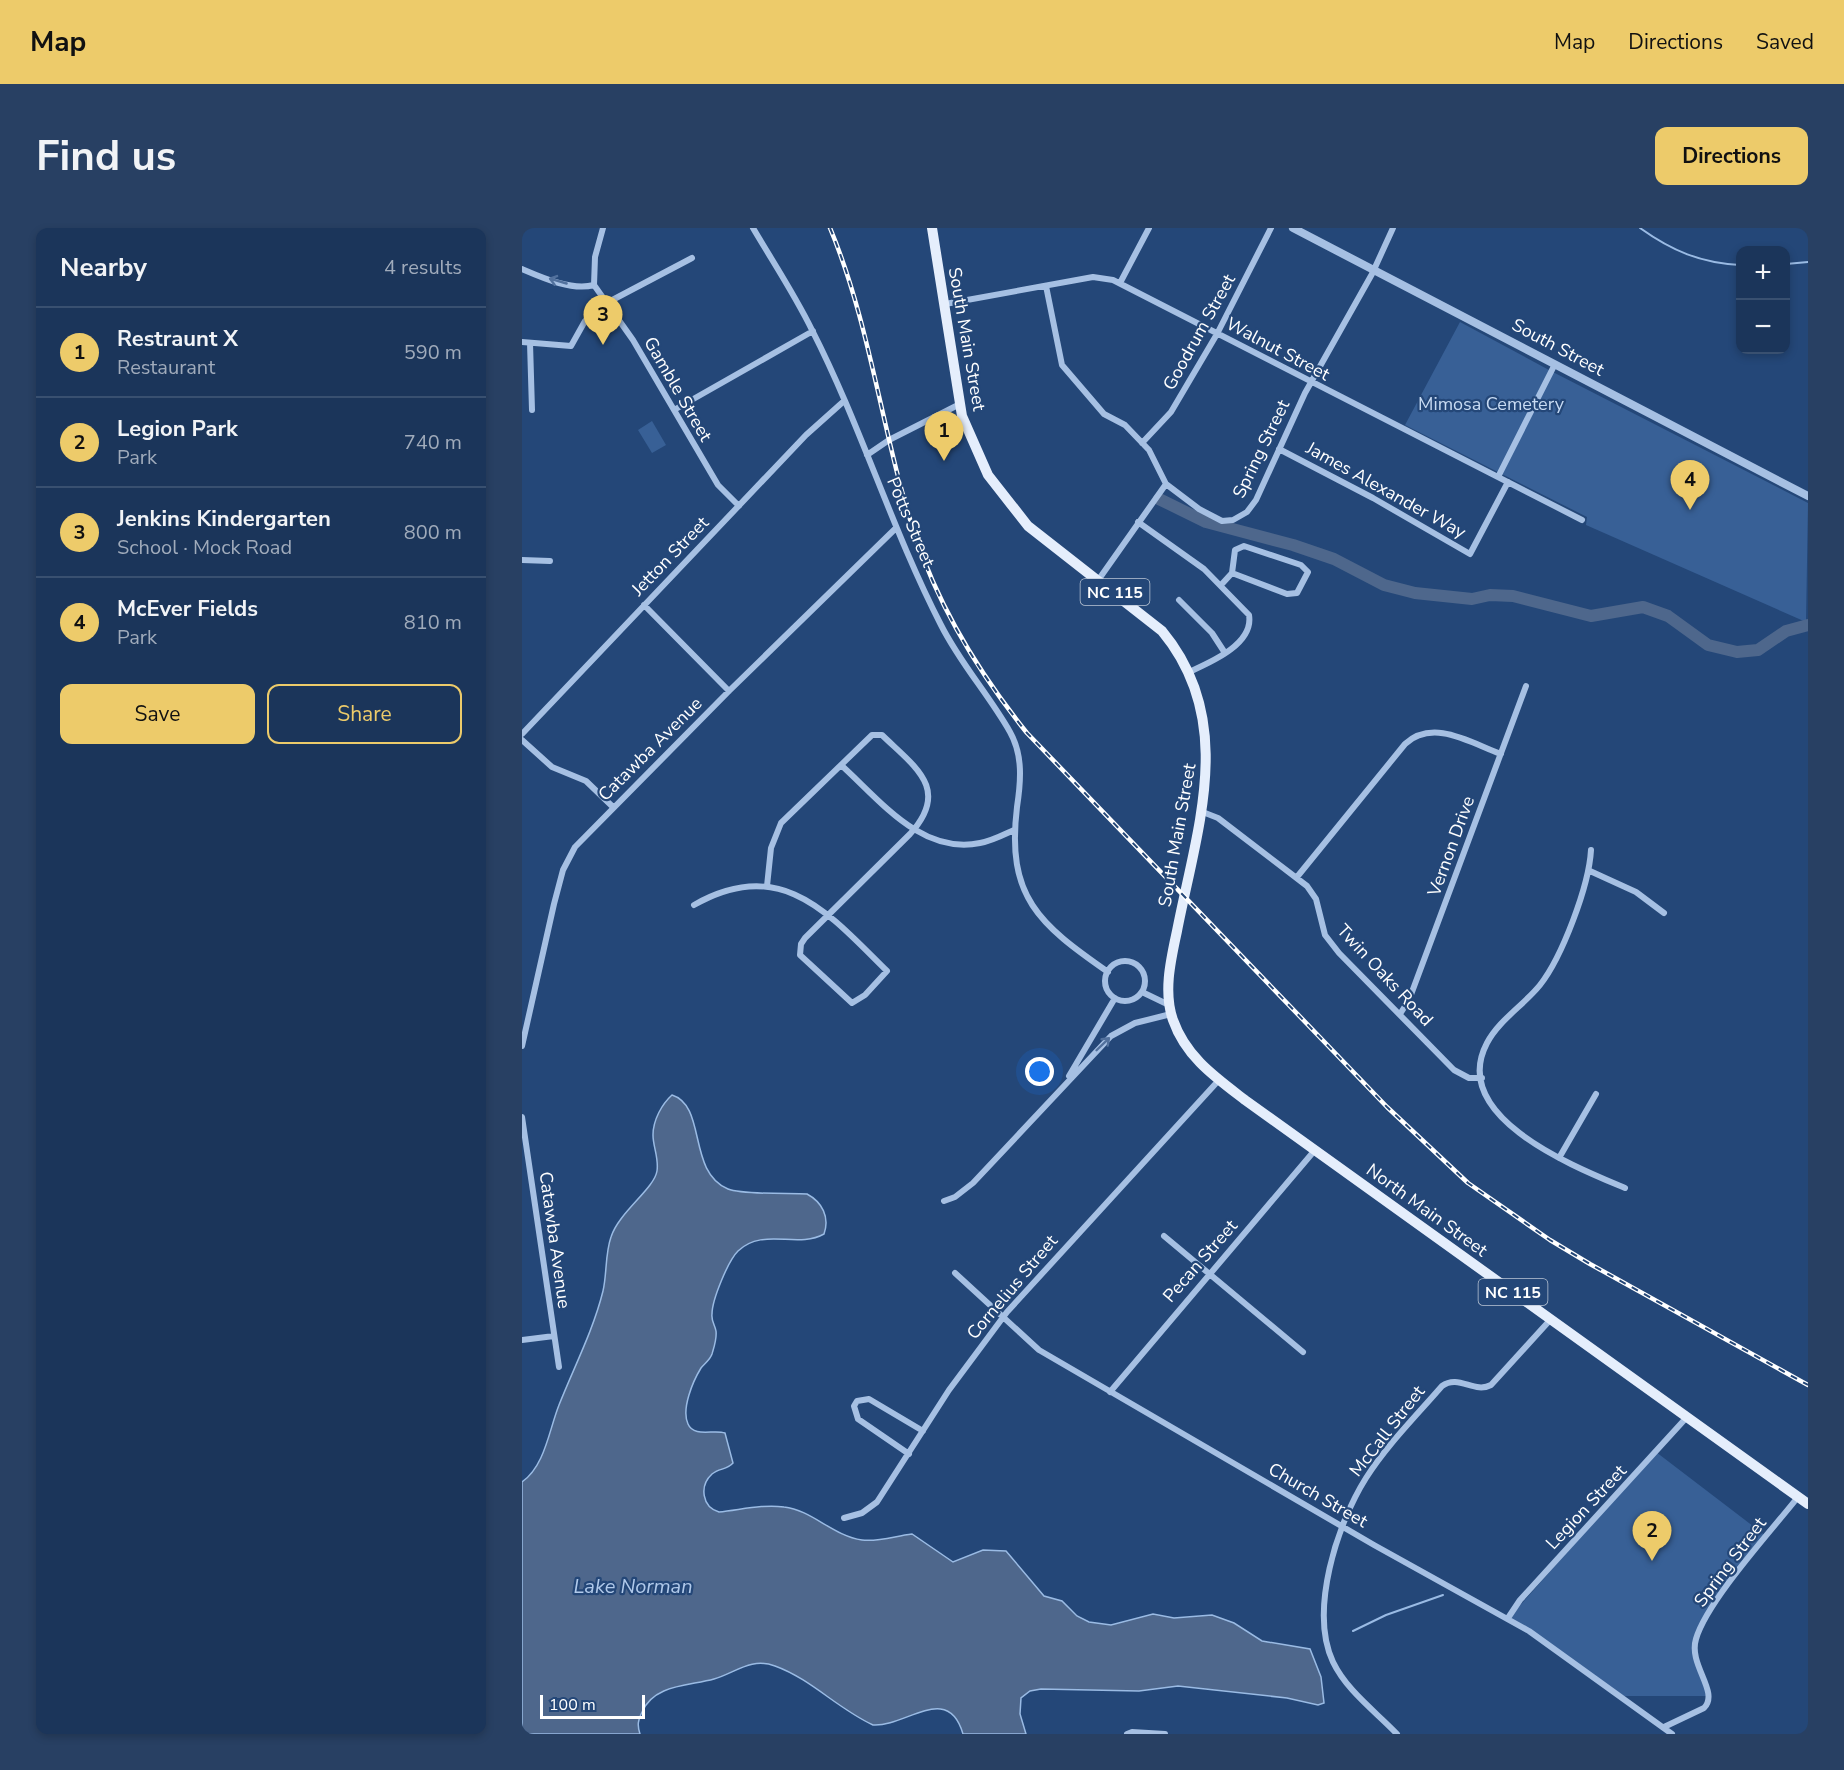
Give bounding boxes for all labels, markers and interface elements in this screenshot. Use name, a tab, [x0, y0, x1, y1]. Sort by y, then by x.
text: Map	[30, 23, 86, 61]
text: Map	[1554, 28, 1595, 56]
text: Directions	[1628, 28, 1723, 56]
text: Saved	[1756, 28, 1814, 56]
button: Directions	[1655, 127, 1808, 185]
text: Find us	[36, 128, 176, 185]
map controls	[1736, 246, 1790, 354]
button: +	[1736, 246, 1790, 300]
text: Nearby	[60, 250, 147, 285]
text: 4 results	[384, 254, 462, 281]
street label: South Main Street	[943, 265, 992, 413]
street label: Goodrum Street	[1157, 269, 1241, 394]
one-way arrow	[549, 275, 568, 286]
pin: 3	[584, 296, 622, 345]
button: −	[1736, 300, 1790, 354]
street label: Walnut Street	[1222, 312, 1335, 387]
street label: South Street	[1508, 313, 1609, 382]
text: Restraunt X	[117, 324, 238, 354]
street label: Gamble Street	[638, 332, 718, 446]
text: 1	[74, 339, 86, 366]
text: 590 m	[404, 339, 462, 366]
text: Restaurant	[117, 354, 215, 381]
park label: Mimosa Cemetery	[1418, 392, 1565, 416]
street label: Spring Street	[1227, 395, 1295, 502]
pin: 1	[924, 412, 964, 461]
text: Legion Park	[117, 414, 238, 444]
text: 2	[74, 429, 86, 456]
text: 740 m	[404, 429, 462, 456]
street label: James Alexander Way	[1301, 436, 1471, 544]
text: Park	[117, 444, 157, 471]
pin: 4	[1670, 460, 1710, 510]
street label: Potts Street	[881, 473, 941, 571]
text: Jenkins Kindergarten	[117, 504, 331, 534]
street label: Jetton Street	[625, 511, 714, 602]
text: 3	[74, 519, 86, 546]
text: 800 m	[404, 519, 462, 546]
text: School · Mock Road	[117, 534, 292, 561]
road number: NC 115	[1080, 579, 1150, 605]
text: McEver Fields	[117, 594, 258, 624]
text: 4	[74, 609, 86, 636]
text: 810 m	[404, 609, 462, 636]
text: Park	[117, 624, 157, 651]
button: Save	[60, 684, 255, 744]
button: Share	[267, 684, 462, 744]
street label: Catawba Avenue	[593, 692, 707, 806]
street label: South Main Street	[1153, 761, 1202, 909]
street label: Vernon Drive	[1421, 792, 1480, 900]
street label: Twin Oaks Road	[1331, 919, 1439, 1031]
one-way arrow	[1095, 1037, 1110, 1051]
your location	[1025, 1057, 1054, 1086]
street label: North Main Street	[1362, 1158, 1493, 1263]
street label: Catawba Avenue	[534, 1170, 576, 1310]
street label: Pecan Street	[1157, 1214, 1243, 1307]
street label: Cornelius Street	[961, 1229, 1063, 1344]
road number: NC 115	[1478, 1279, 1548, 1305]
street label: McCall Street	[1344, 1380, 1431, 1482]
street label: Church Street	[1264, 1457, 1373, 1534]
street label: Legion Street	[1540, 1459, 1632, 1555]
pin: 2	[1632, 1512, 1672, 1561]
street label: Spring Street	[1688, 1512, 1772, 1612]
water label: Lake Norman	[573, 1573, 693, 1600]
scale bar	[540, 1692, 645, 1720]
text: 100 m	[549, 1694, 596, 1716]

